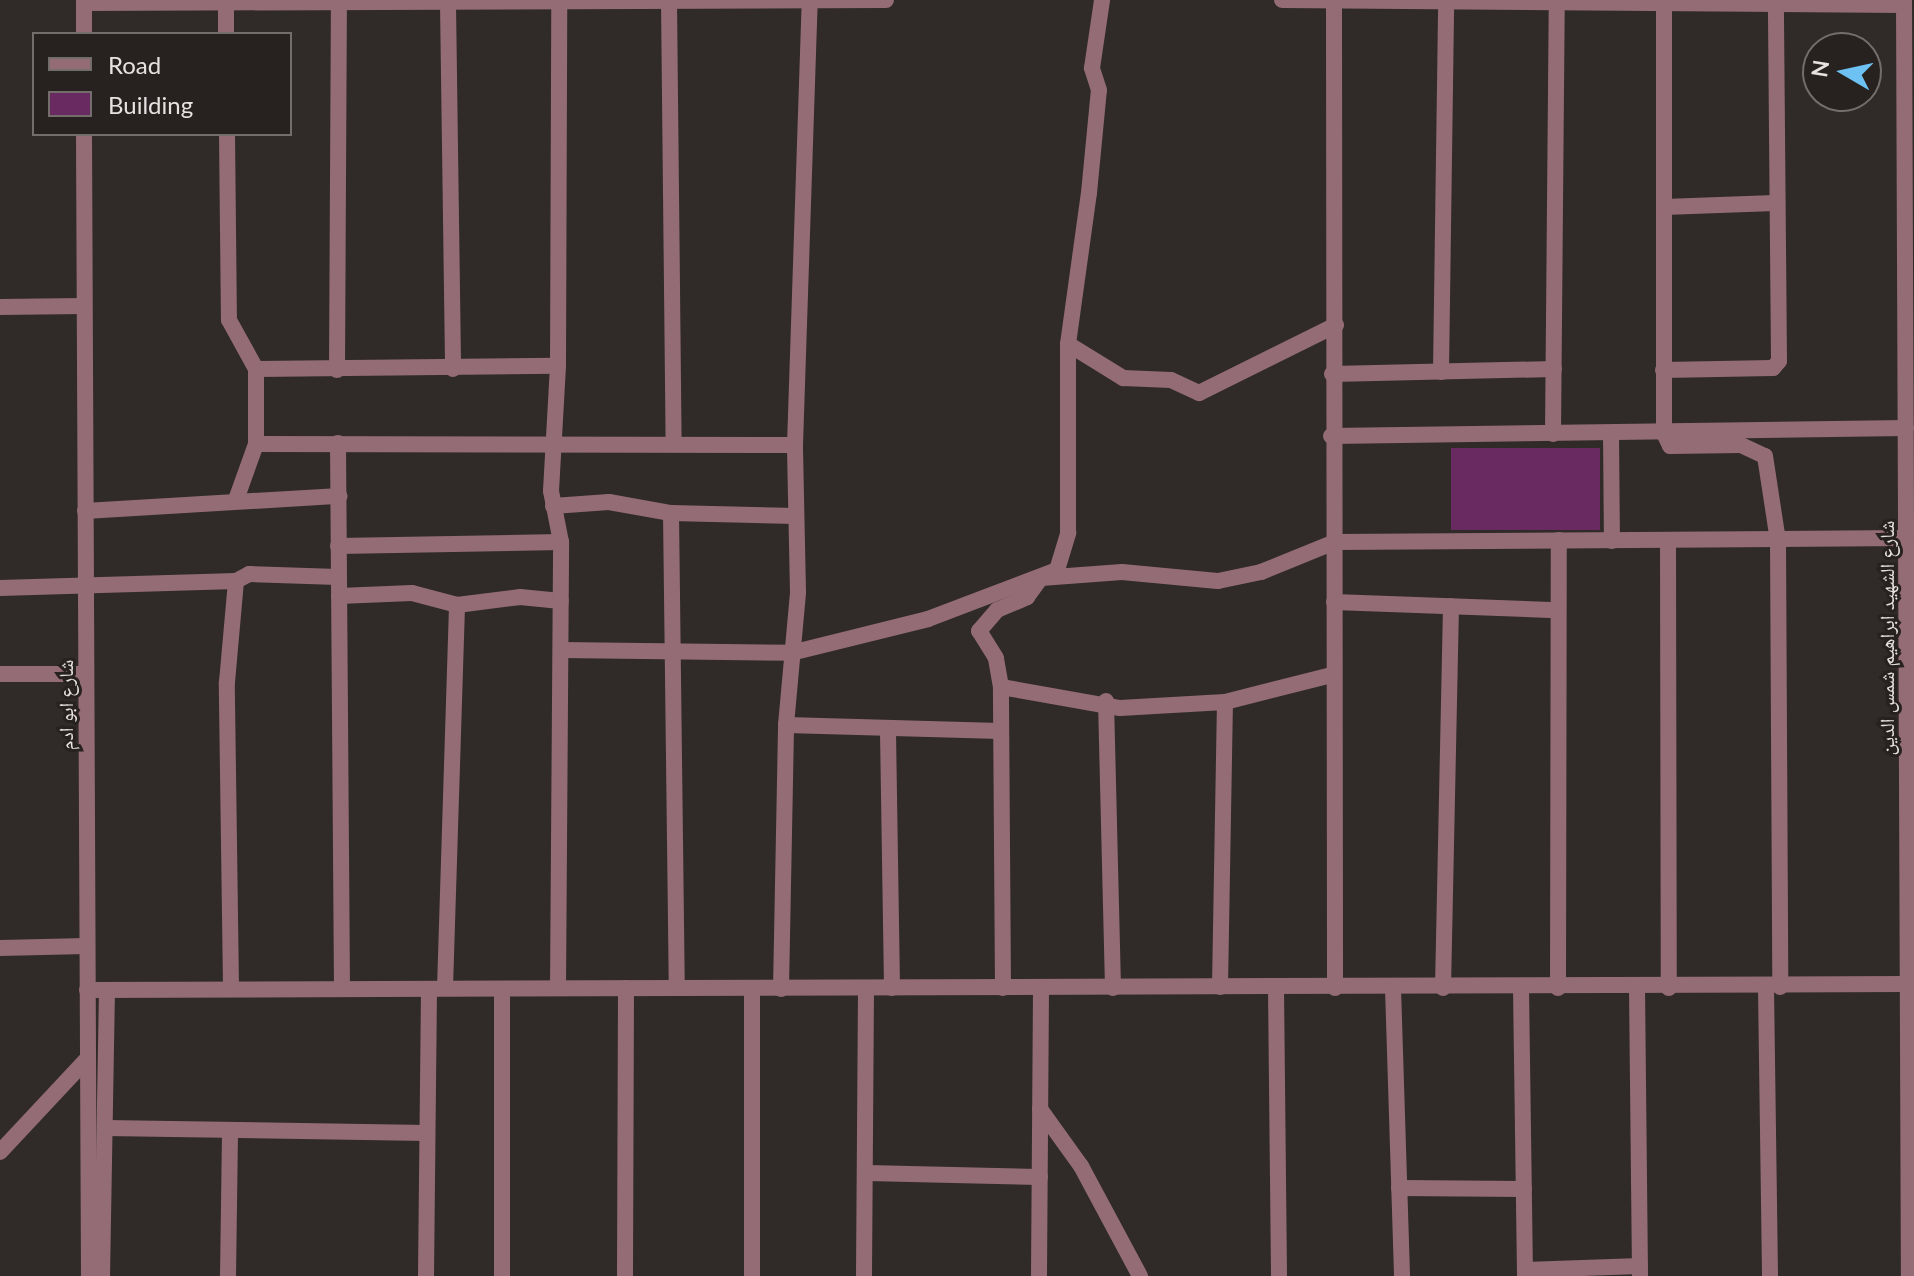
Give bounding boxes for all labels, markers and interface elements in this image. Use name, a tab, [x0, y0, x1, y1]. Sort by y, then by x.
legend	[32, 32, 292, 136]
north arrow	[1802, 32, 1882, 112]
text: Road	[108, 50, 161, 79]
text: N	[1805, 58, 1834, 79]
text: Building	[108, 90, 193, 119]
street label: شارع الشهيد ابراهيم شمس الدين	[1874, 521, 1898, 755]
street label: شارع ابو ادم	[53, 660, 77, 750]

